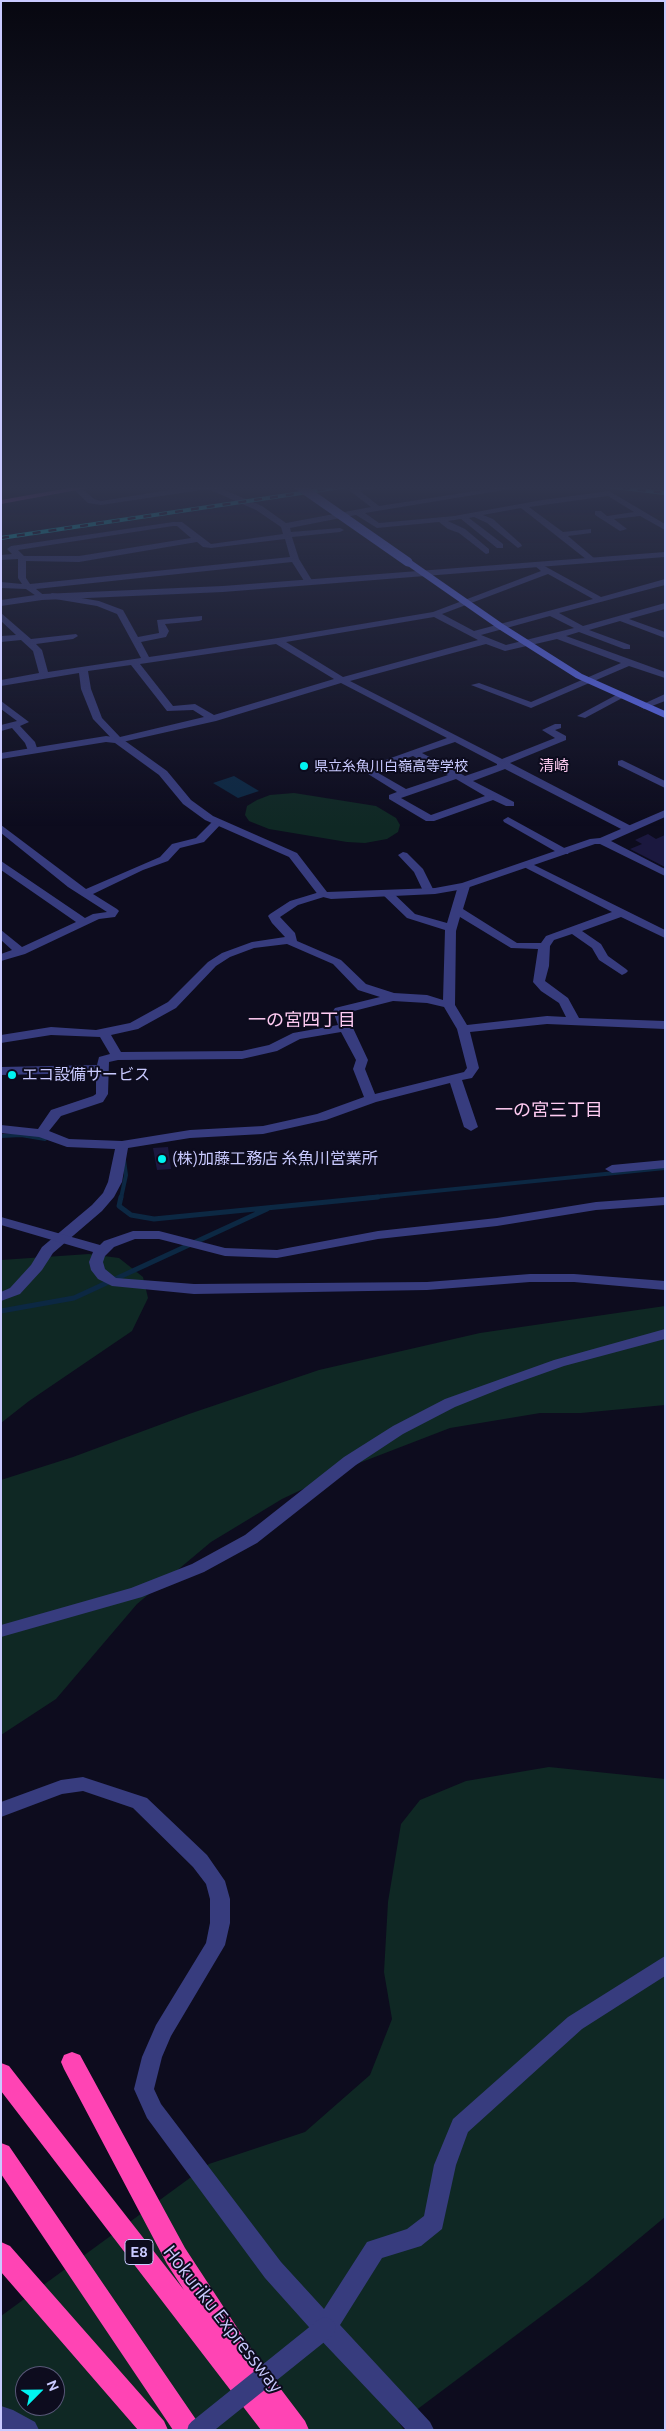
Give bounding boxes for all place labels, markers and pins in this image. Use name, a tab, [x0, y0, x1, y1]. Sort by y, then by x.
place label: 県立糸魚川白嶺高等学校	[314, 758, 468, 774]
marker: 県立糸魚川白嶺高等学校	[298, 760, 310, 772]
place label: エコ設備サービス	[22, 1065, 150, 1085]
marker: エコ設備サービス	[6, 1069, 18, 1081]
place label: (株)加藤工務店 糸魚川営業所	[172, 1149, 378, 1169]
marker: (株)加藤工務店 糸魚川営業所	[156, 1153, 168, 1165]

